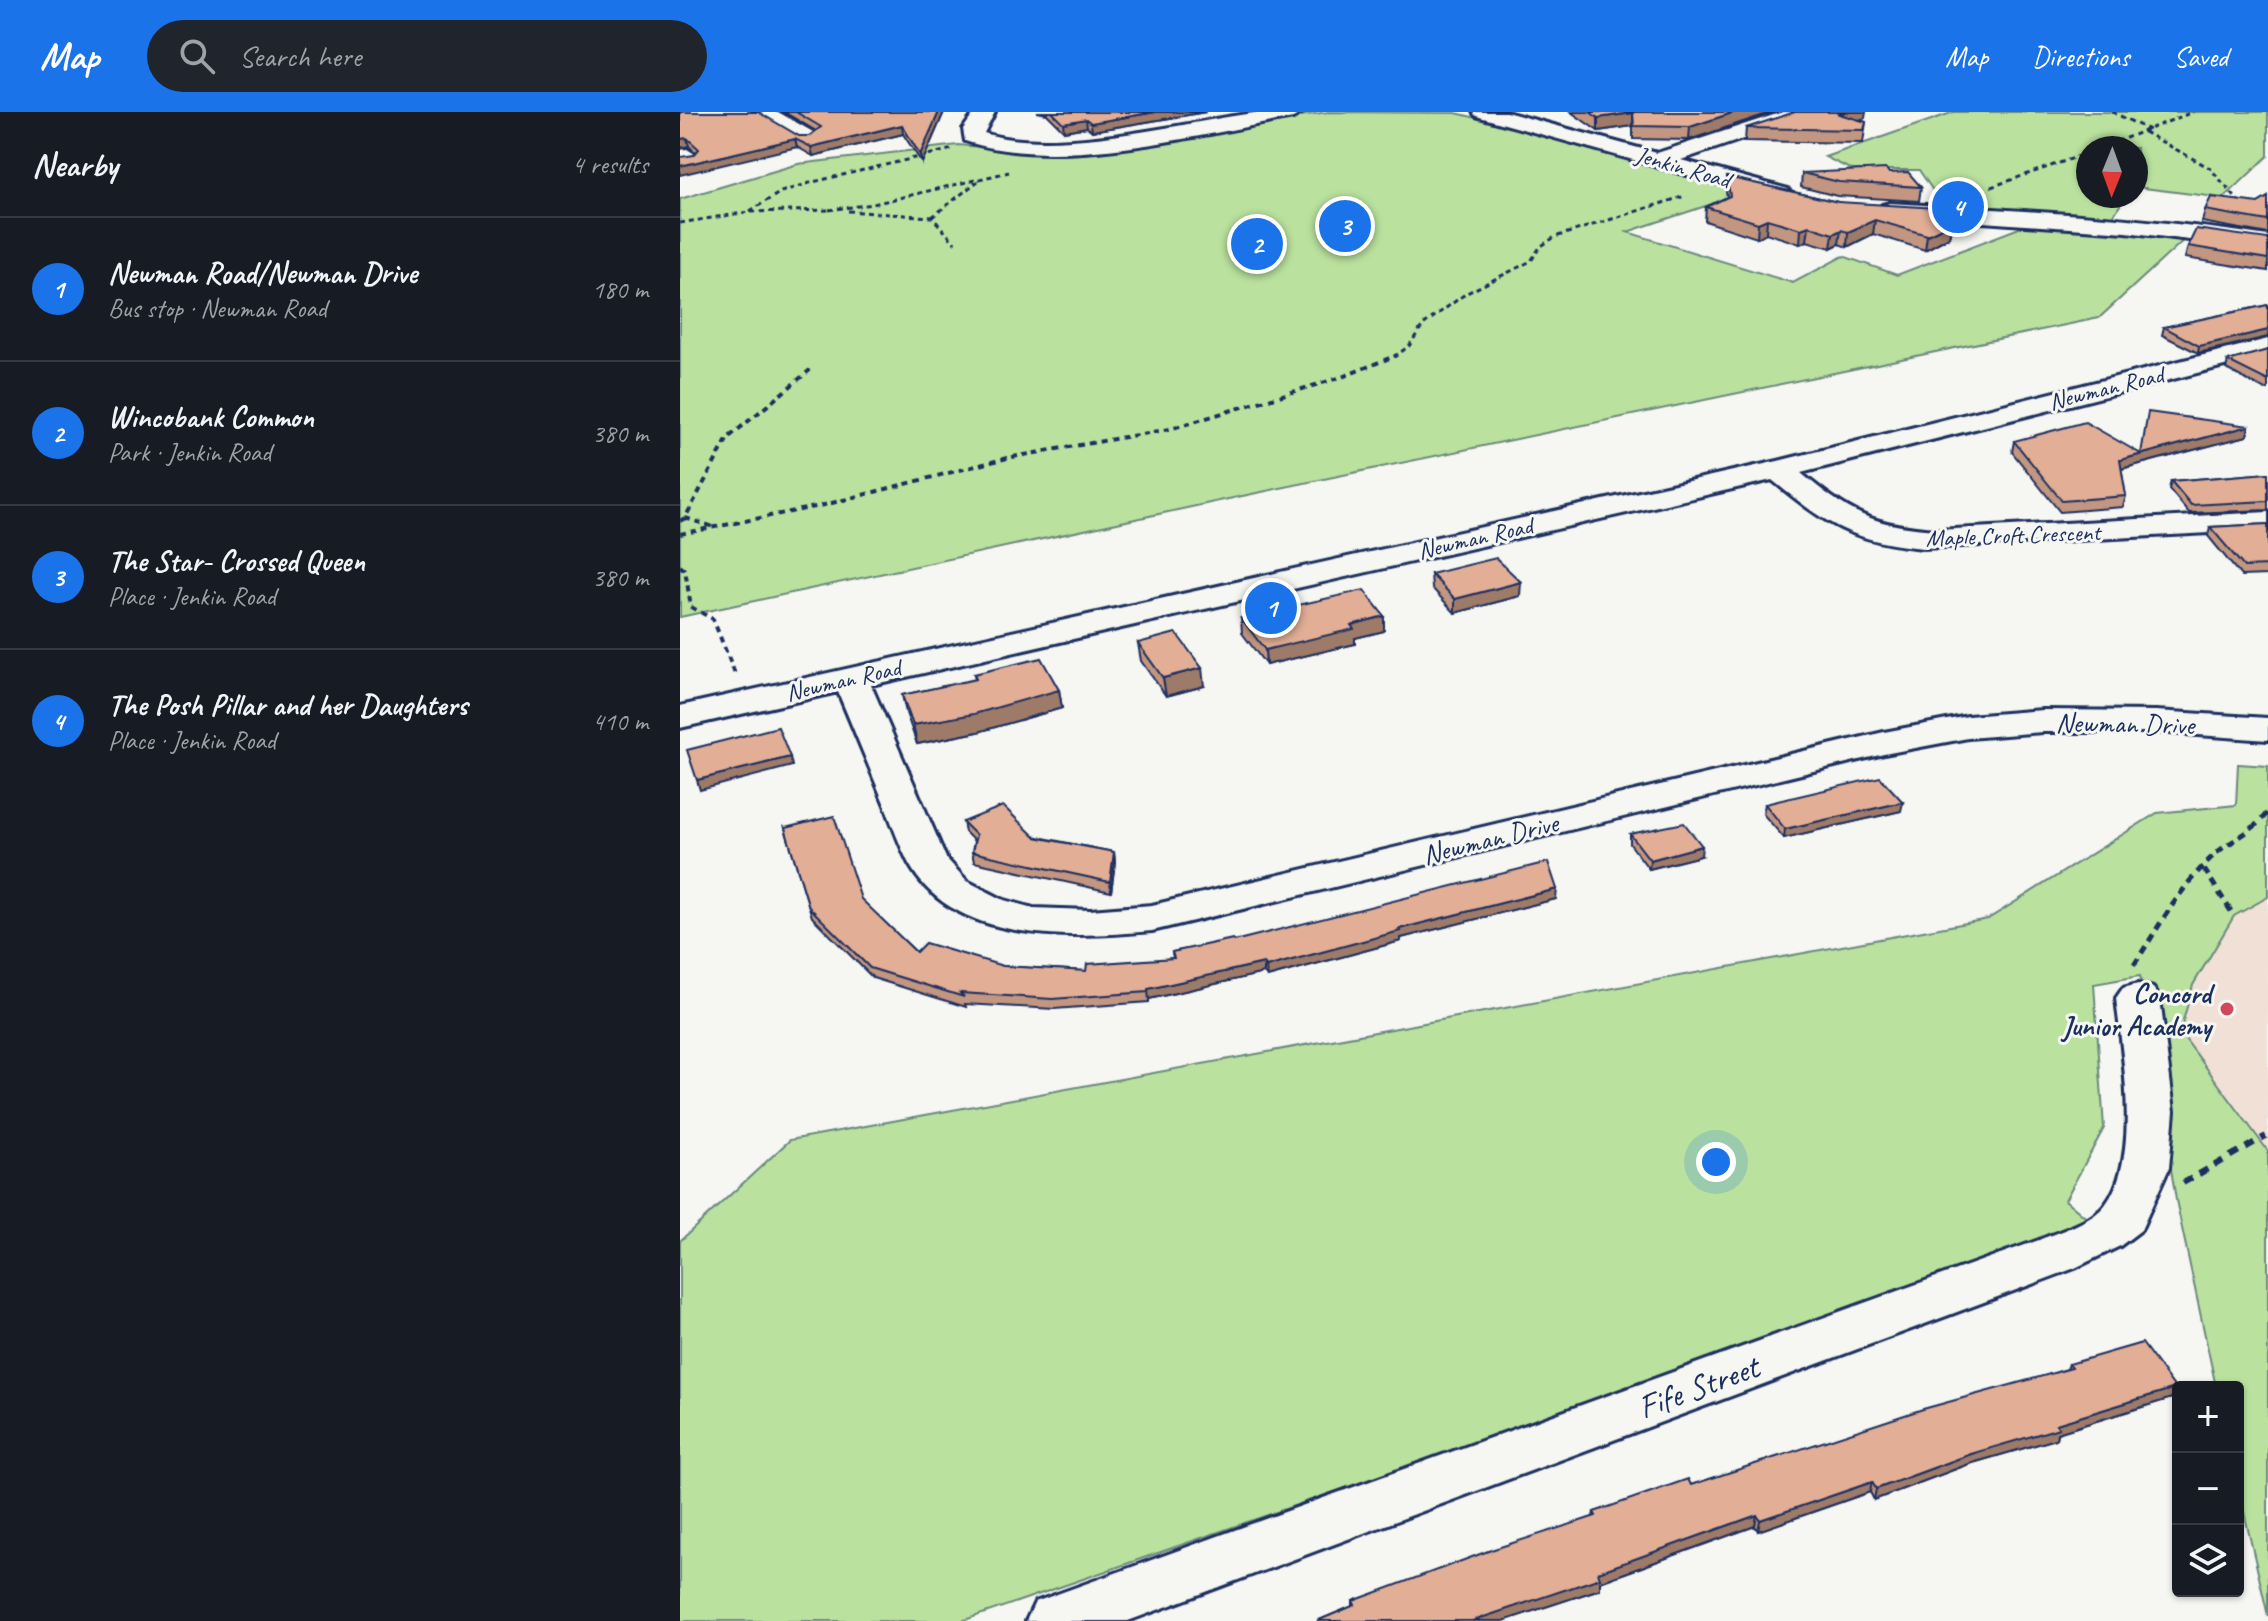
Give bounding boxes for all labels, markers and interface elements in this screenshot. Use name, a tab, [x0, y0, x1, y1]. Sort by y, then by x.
search box	[147, 20, 707, 92]
text: Map	[40, 33, 99, 80]
icon: search	[175, 34, 219, 78]
text: Search here	[239, 37, 361, 75]
text: Map	[1945, 39, 1988, 74]
text: Directions	[2032, 39, 2130, 74]
text: Saved	[2174, 39, 2228, 74]
north arrow	[2076, 136, 2148, 208]
street label: Jenkin Road	[1631, 139, 1737, 196]
text: Nearby	[32, 143, 118, 186]
text: 4 results	[572, 148, 648, 181]
pin: 4	[1932, 177, 1984, 237]
pin: 3	[1319, 196, 1371, 256]
pin: 2	[1231, 214, 1283, 274]
text: Newman Road/Newman Drive	[108, 254, 417, 292]
text: 1	[52, 273, 64, 306]
text: 180 m	[592, 273, 648, 306]
text: Bus stop · Newman Road	[108, 292, 327, 325]
street label: Newman Road	[2046, 358, 2170, 417]
text: Wincobank Common	[108, 398, 314, 436]
text: 2	[52, 417, 64, 450]
text: 380 m	[592, 417, 648, 450]
text: Park · Jenkin Road	[108, 436, 271, 469]
street label: Newman Road	[1415, 509, 1539, 566]
street label: Maple Croft Crescent	[1925, 517, 2103, 553]
text: The Star- Crossed Queen	[108, 542, 365, 580]
text: 3	[52, 561, 64, 594]
text: 380 m	[592, 561, 648, 594]
pin: 1	[1245, 578, 1297, 638]
text: Place · Jenkin Road	[108, 580, 276, 613]
street label: Newman Road	[783, 651, 907, 708]
text: The Posh Pillar and her Daughters	[108, 686, 468, 724]
text: 4	[52, 705, 64, 738]
text: 410 m	[592, 705, 648, 738]
street label: Newman Drive	[2055, 705, 2196, 742]
text: Place · Jenkin Road	[108, 724, 276, 757]
street label: Newman Drive	[1419, 804, 1563, 872]
place label: Concord Junior Academy	[2060, 976, 2216, 1043]
marker: Concord Junior Academy	[2218, 1000, 2236, 1018]
your location	[1696, 1142, 1736, 1182]
street label: Fife Street	[1632, 1344, 1768, 1428]
map controls	[2172, 1381, 2244, 1597]
button: +	[2172, 1381, 2244, 1453]
button: −	[2172, 1453, 2244, 1525]
button: layers	[2172, 1525, 2244, 1597]

